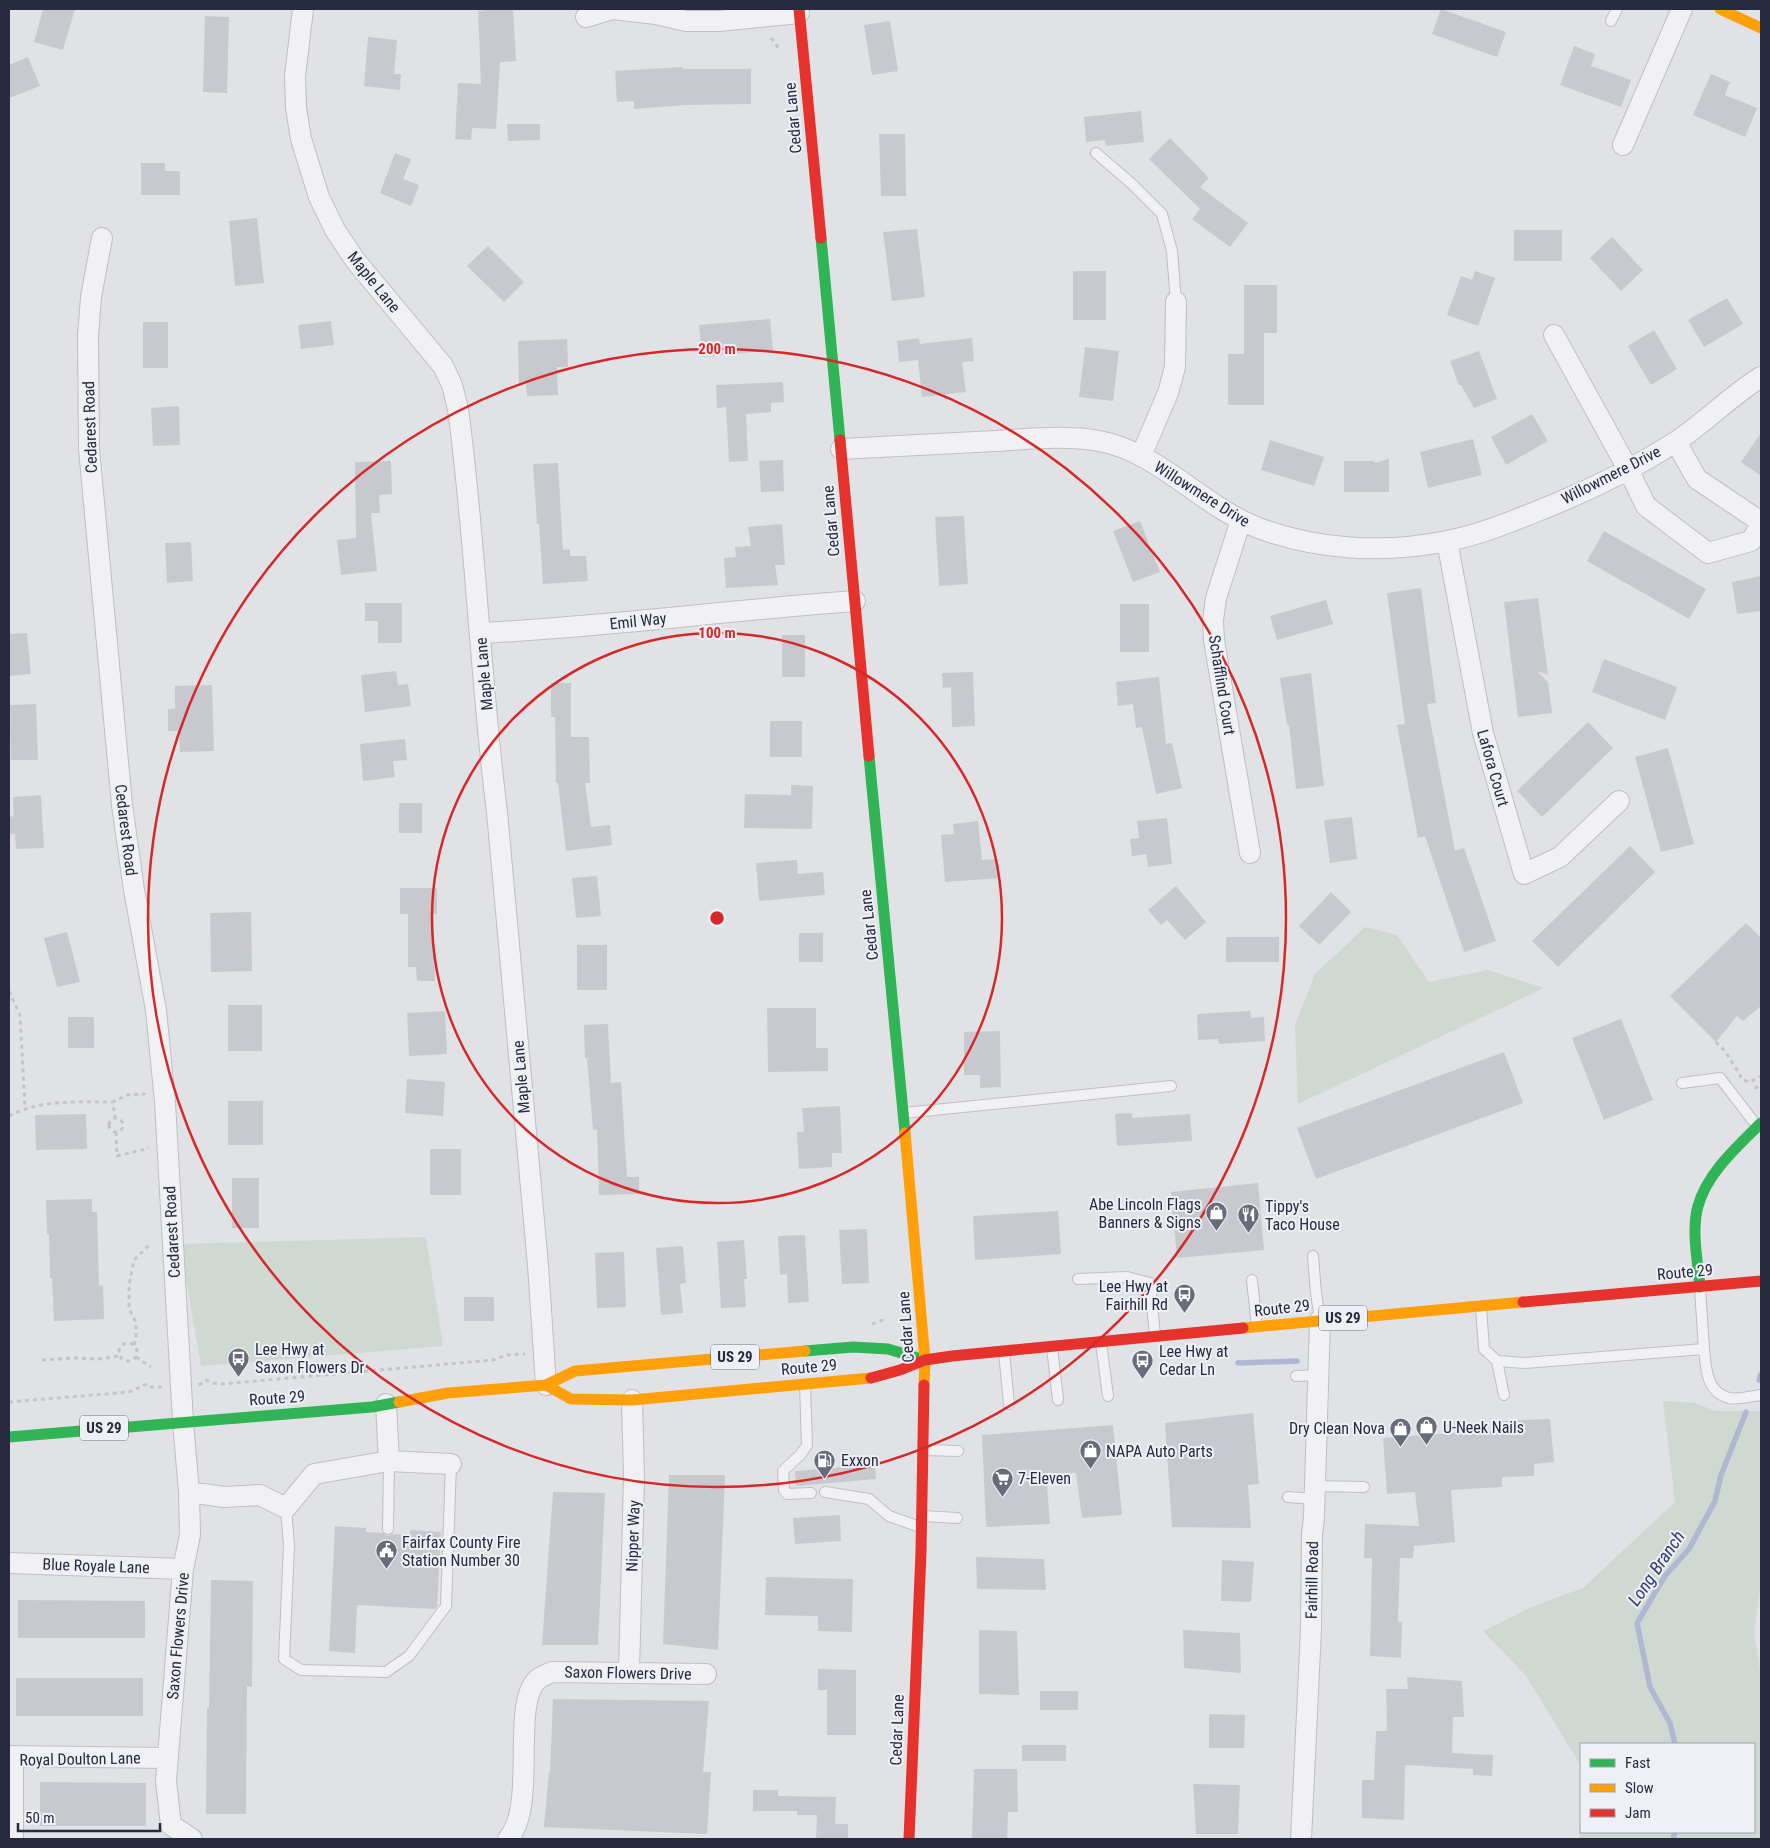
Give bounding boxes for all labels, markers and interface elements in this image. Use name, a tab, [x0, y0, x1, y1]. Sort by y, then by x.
street label: Cedar Lane	[780, 82, 806, 154]
street label: Maple Lane	[344, 248, 404, 316]
text: 200 m	[698, 340, 736, 358]
street label: Cedarest Road	[79, 381, 101, 473]
street label: Willowmere Drive	[1558, 442, 1664, 508]
street label: Willowmere Drive	[1151, 457, 1253, 531]
street label: Cedar Lane	[818, 485, 844, 557]
street label: Emil Way	[609, 609, 668, 633]
text: 100 m	[698, 624, 736, 642]
street label: Schafflind Court	[1205, 634, 1239, 737]
street label: Maple Lane	[471, 637, 497, 711]
street label: Lafora Court	[1473, 727, 1513, 809]
street label: Cedarest Road	[111, 783, 141, 877]
street label: Cedar Lane	[856, 889, 882, 961]
centre of rings	[708, 909, 726, 927]
street label: Maple Lane	[508, 1040, 534, 1114]
street label: Cedarest Road	[160, 1185, 184, 1279]
place label: Abe Lincoln Flags Banners & Signs	[1089, 1195, 1201, 1232]
place label: Tippy's Taco House	[1265, 1197, 1340, 1234]
shop icon: Abe Lincoln Flags Banners & Signs	[1205, 1201, 1229, 1232]
restaurant icon: Tippy's Taco House	[1237, 1203, 1261, 1234]
street label: Route 29	[1656, 1260, 1714, 1284]
place label: Lee Hwy at Fairhill Rd	[1099, 1277, 1168, 1314]
bus stop icon: Lee Hwy at Fairhill Rd	[1172, 1283, 1196, 1314]
street label: Cedar Lane	[894, 1291, 918, 1363]
street label: Route 29	[1253, 1296, 1311, 1320]
road number: US 29	[1319, 1306, 1367, 1330]
place label: Lee Hwy at Saxon Flowers Dr	[255, 1340, 365, 1377]
place label: Lee Hwy at Cedar Ln	[1159, 1342, 1229, 1379]
road number: US 29	[711, 1344, 759, 1370]
bus stop icon: Lee Hwy at Saxon Flowers Dr	[227, 1346, 251, 1377]
bus stop icon: Lee Hwy at Cedar Ln	[1131, 1348, 1155, 1379]
street label: Route 29	[780, 1355, 838, 1379]
street label: Route 29	[248, 1387, 306, 1409]
shop icon: U-Neek Nails	[1415, 1415, 1439, 1446]
road number: US 29	[80, 1416, 128, 1440]
shop icon: Dry Clean Nova	[1389, 1416, 1413, 1447]
place label: U-Neek Nails	[1443, 1418, 1524, 1437]
place label: Dry Clean Nova	[1289, 1419, 1385, 1438]
shop icon: NAPA Auto Parts	[1078, 1439, 1102, 1470]
place label: NAPA Auto Parts	[1106, 1442, 1213, 1461]
fuel station icon: Exxon	[813, 1448, 837, 1479]
place label: Exxon	[841, 1451, 879, 1470]
supermarket icon: 7-Eleven	[990, 1466, 1014, 1497]
place label: 7-Eleven	[1018, 1469, 1071, 1488]
street label: Nipper Way	[622, 1500, 644, 1572]
water label: Long Branch	[1623, 1526, 1689, 1610]
place label: Fairfax County Fire Station Number 30	[402, 1533, 520, 1570]
public building icon: Fairfax County Fire Station Number 30	[374, 1539, 398, 1570]
street label: Fairhill Road	[1302, 1541, 1322, 1619]
street label: Blue Royale Lane	[42, 1555, 150, 1577]
street label: Saxon Flowers Drive	[163, 1572, 193, 1700]
street label: Saxon Flowers Drive	[564, 1662, 692, 1684]
street label: Cedar Lane	[886, 1694, 908, 1766]
legend	[1580, 1743, 1755, 1833]
street label: Royal Doulton Lane	[19, 1748, 141, 1770]
text: Fast	[1625, 1754, 1650, 1772]
text: Slow	[1625, 1779, 1654, 1797]
scale bar	[18, 1800, 160, 1832]
text: Jam	[1625, 1804, 1651, 1822]
text: 50 m	[25, 1809, 55, 1827]

